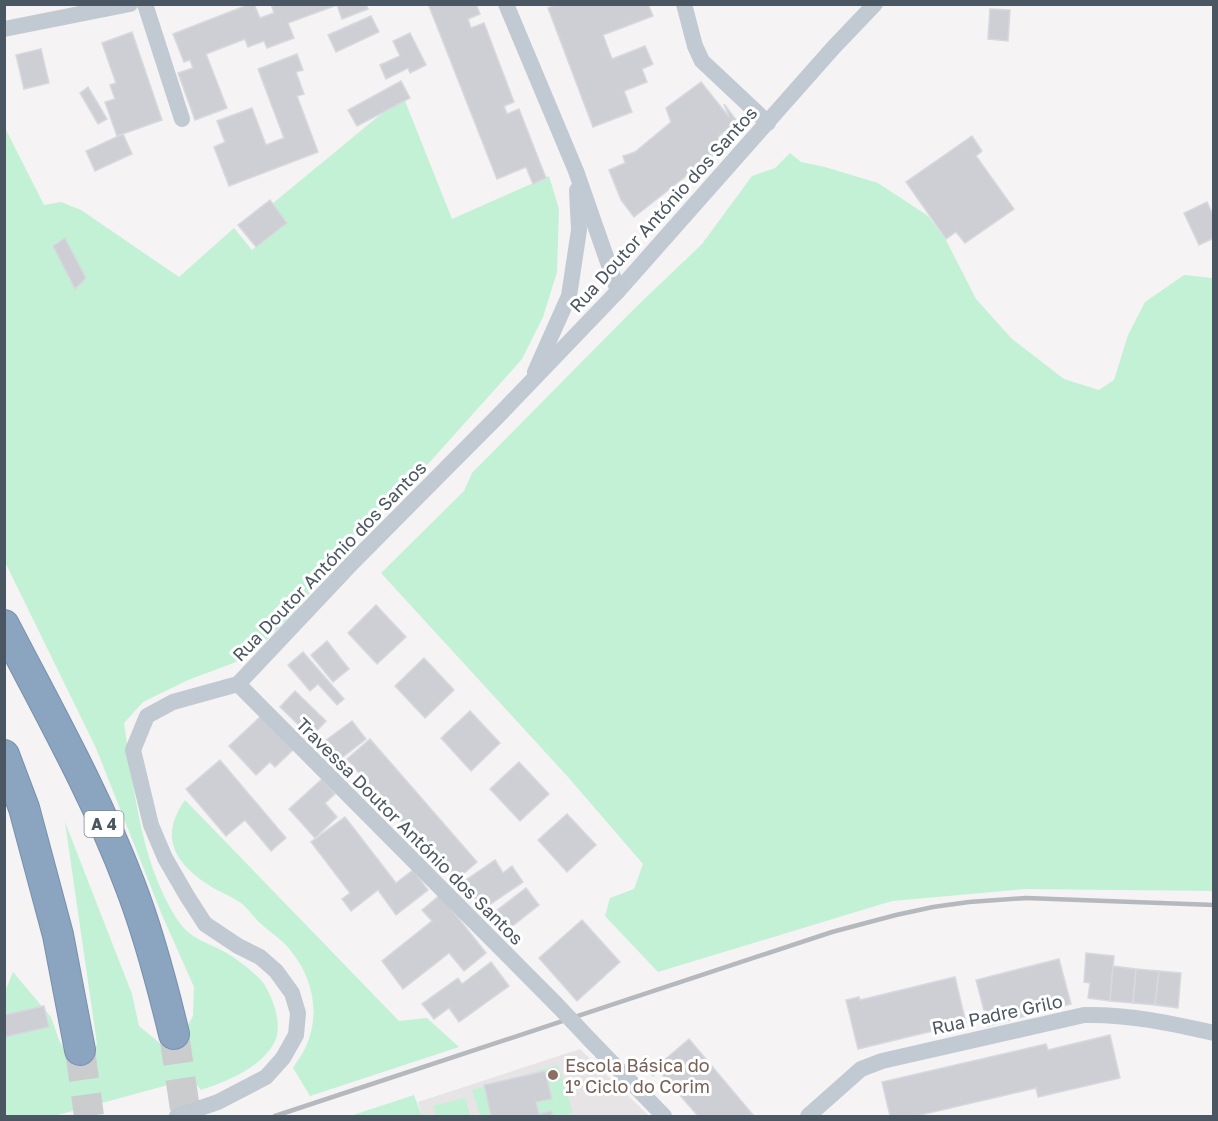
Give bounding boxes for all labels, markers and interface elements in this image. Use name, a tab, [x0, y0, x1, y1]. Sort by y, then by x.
street label: Rua Doutor António dos Santos	[565, 102, 761, 316]
street label: Rua Doutor António dos Santos	[228, 456, 430, 666]
street label: Travessa Doutor António dos Santos	[292, 713, 528, 949]
road number: A 4	[84, 811, 124, 837]
street label: Rua Padre Grilo	[930, 989, 1064, 1039]
place label: Escola Básica do 1º Ciclo do Corim	[565, 1054, 710, 1097]
marker: Escola Básica do 1º Ciclo do Corim	[546, 1068, 560, 1082]

